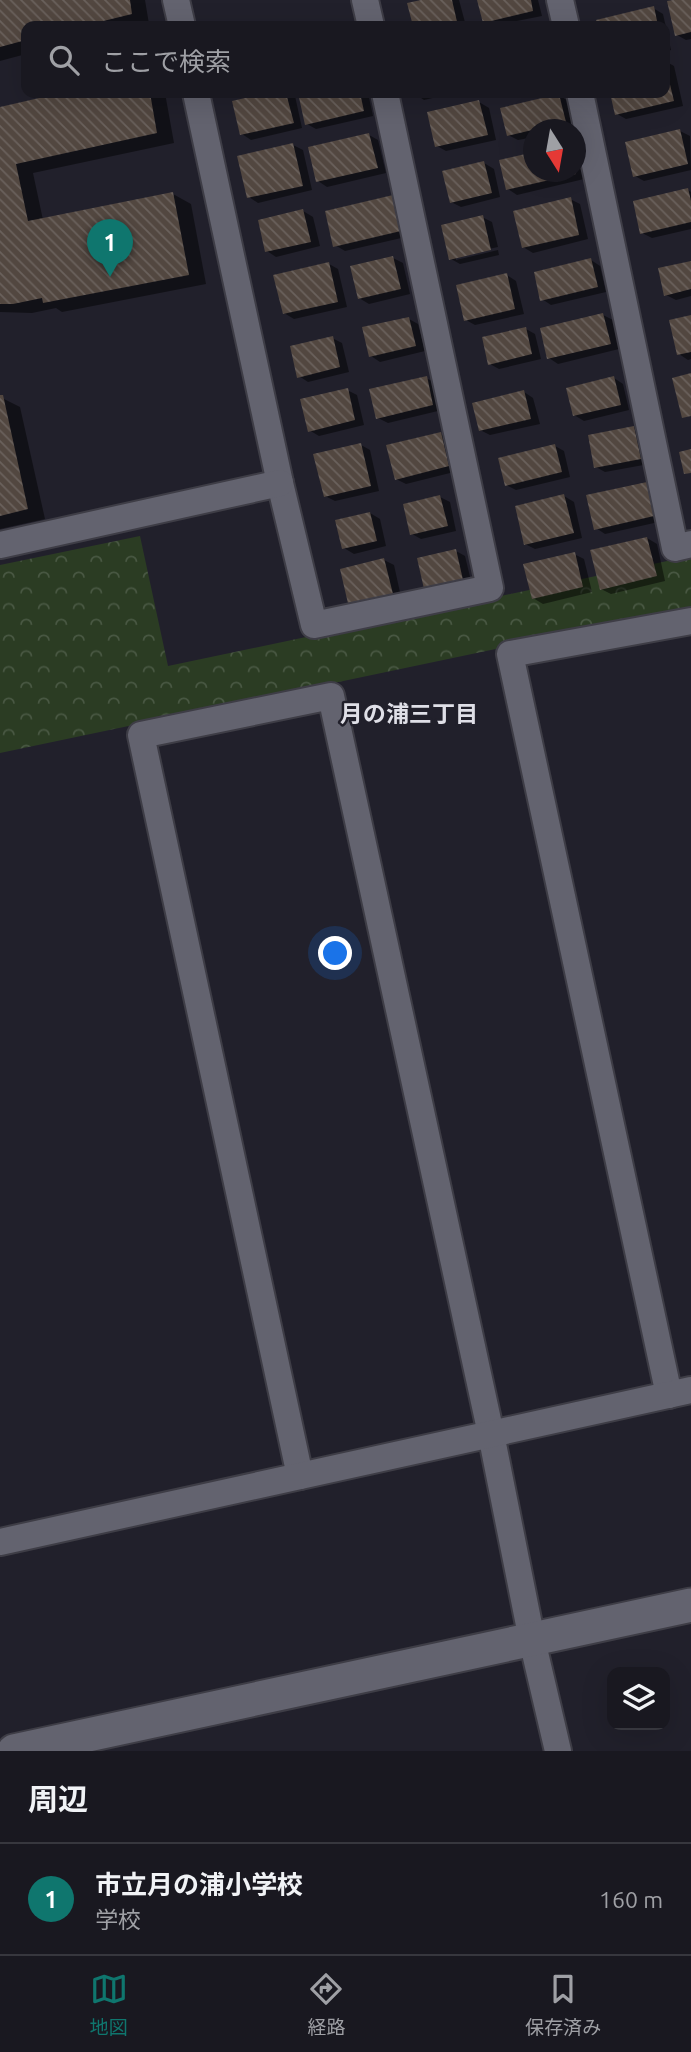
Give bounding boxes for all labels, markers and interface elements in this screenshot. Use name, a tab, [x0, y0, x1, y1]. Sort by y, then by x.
search box	[21, 21, 670, 98]
icon: search	[45, 41, 83, 79]
text: ここで検索	[101, 47, 231, 76]
north arrow	[523, 119, 586, 182]
pin: 1	[87, 219, 133, 277]
district label: 月の浦三丁目	[340, 701, 478, 726]
your location	[318, 936, 352, 970]
map controls	[607, 1667, 670, 1730]
button: layers	[607, 1667, 670, 1730]
text: 周辺	[28, 1782, 88, 1816]
text: 市立月の浦小学校	[95, 1870, 303, 1899]
text: 1	[45, 1887, 57, 1912]
text: 160 m	[599, 1887, 663, 1912]
text: 学校	[95, 1907, 141, 1932]
tab: 地図	[90, 1970, 128, 2039]
tab: 経路	[307, 1970, 345, 2039]
tab: 保存済み	[525, 1970, 601, 2039]

